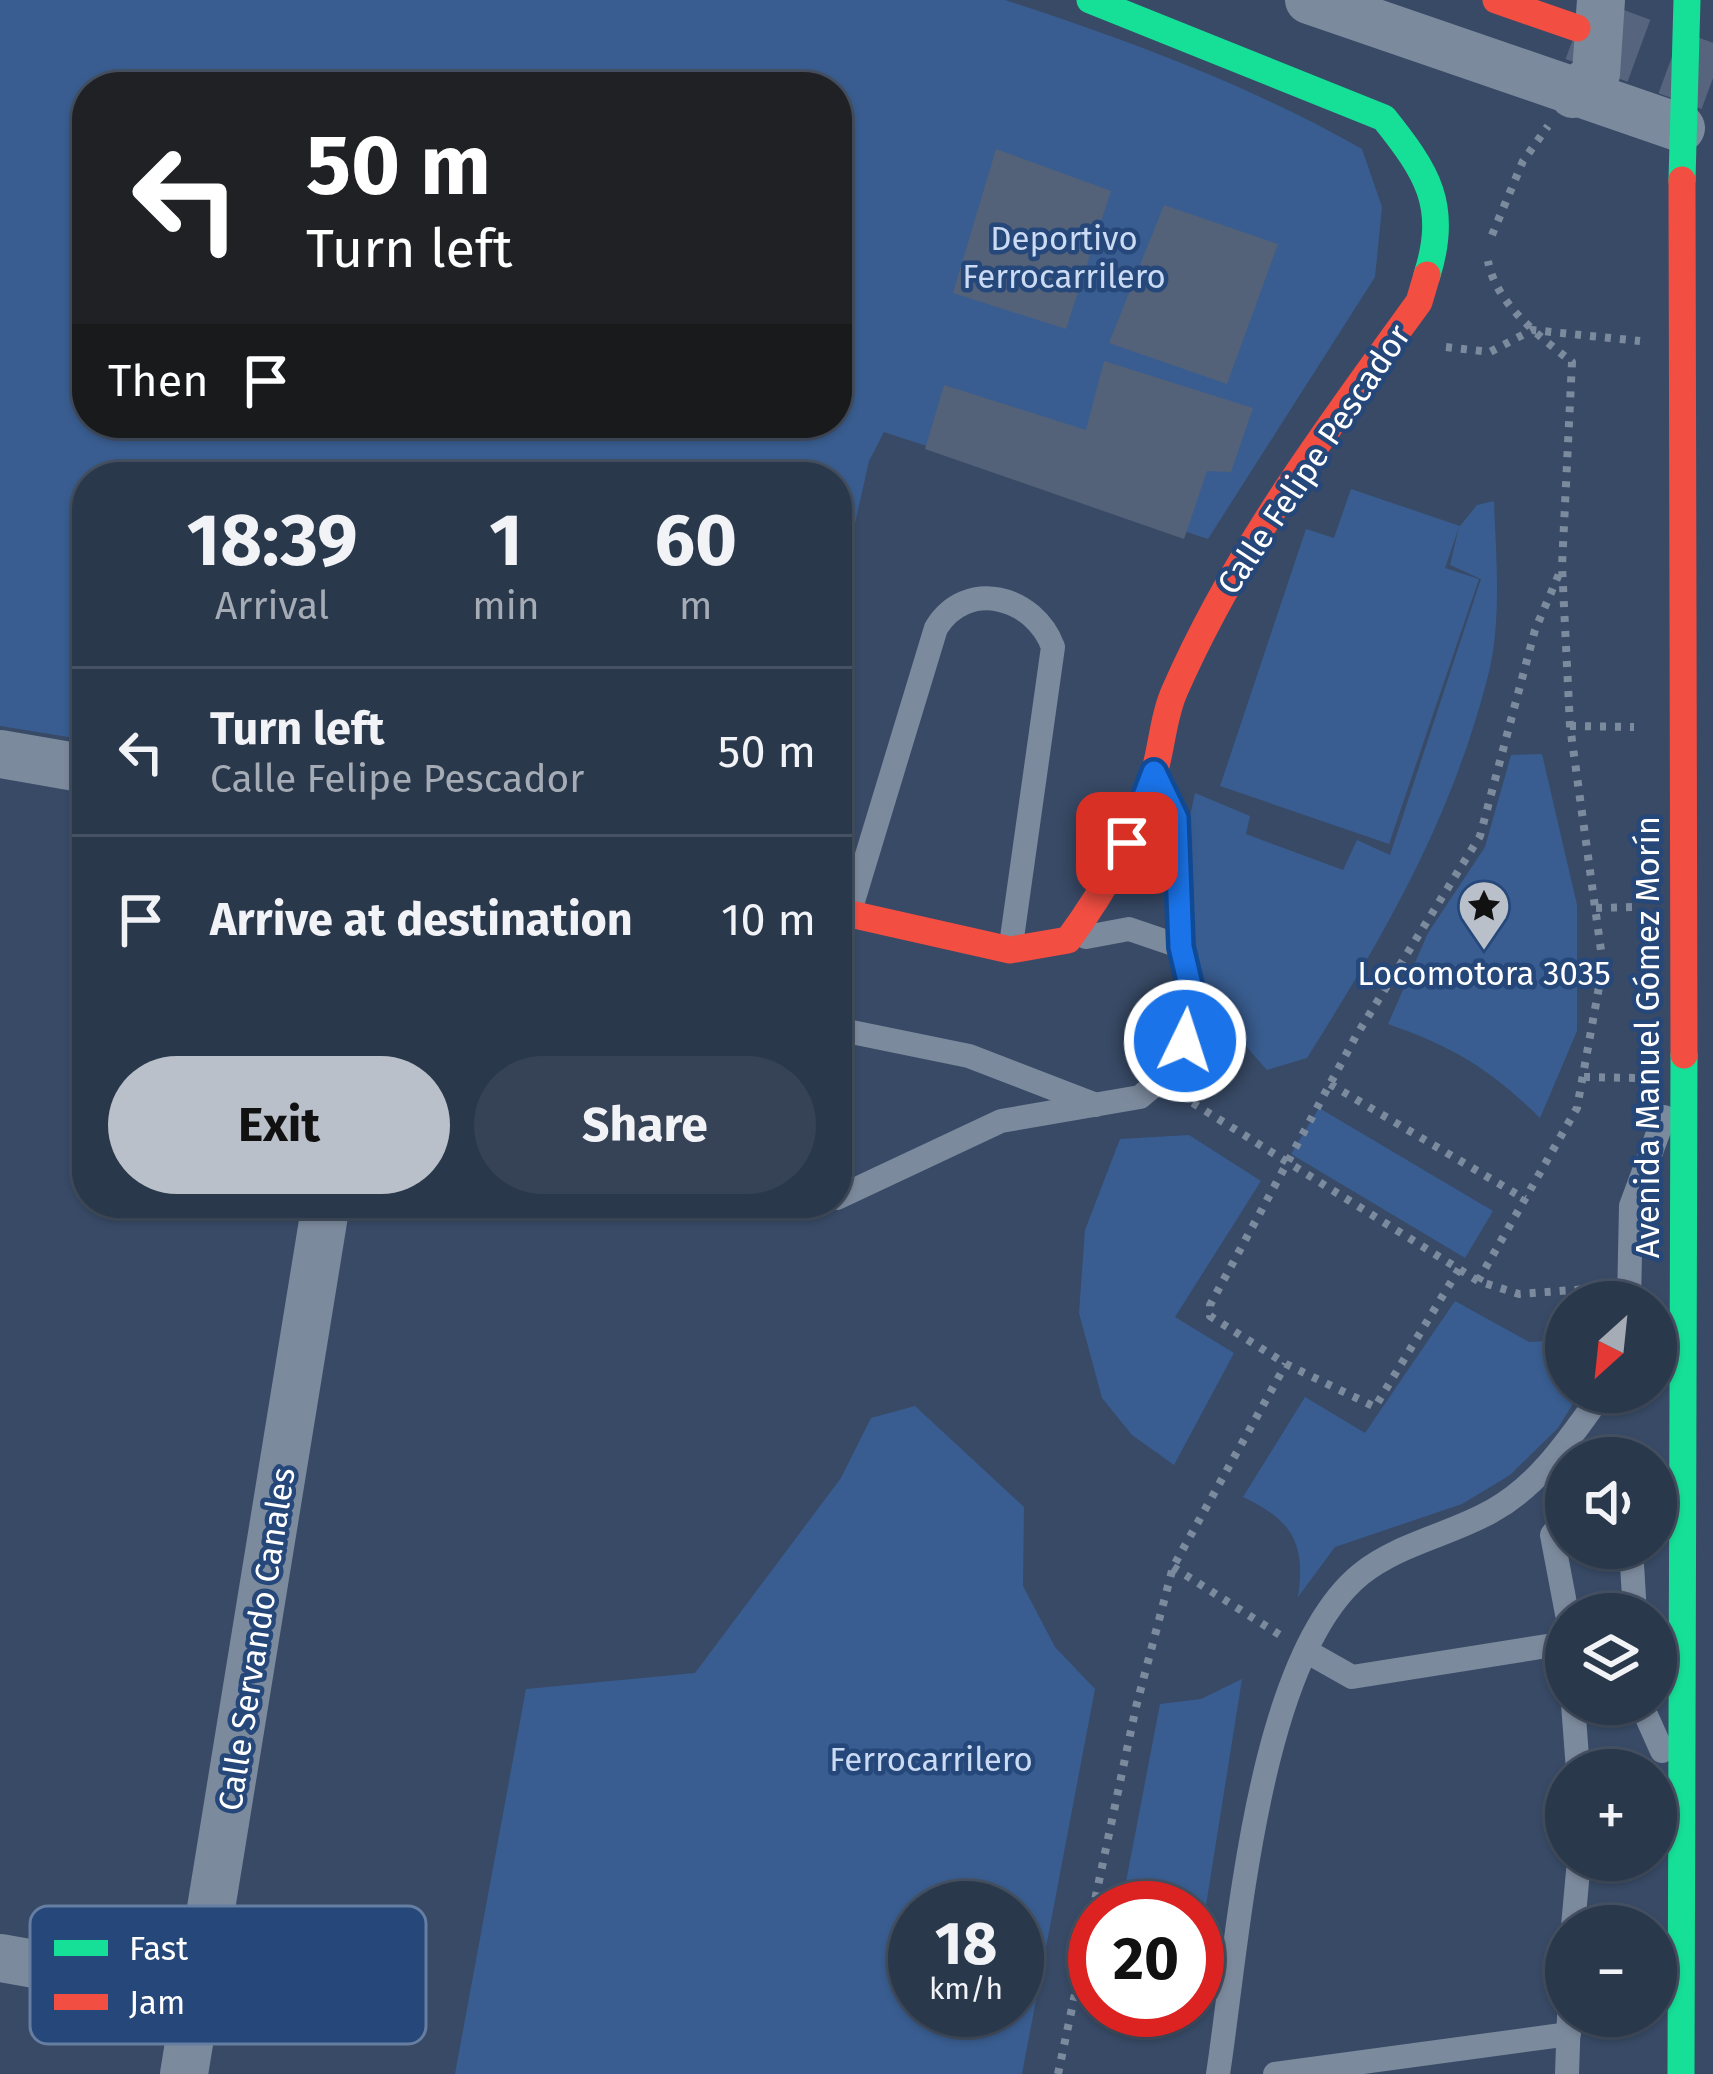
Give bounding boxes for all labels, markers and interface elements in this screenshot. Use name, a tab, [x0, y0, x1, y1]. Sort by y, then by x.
text: 50 m	[306, 115, 491, 216]
icon: left	[108, 120, 264, 276]
text: Turn left	[306, 217, 513, 281]
park label: Deportivo Ferrocarrilero	[962, 219, 1166, 297]
street label: Calle Felipe Pescador	[1209, 317, 1419, 602]
icon: arrive	[233, 348, 299, 414]
text: Then	[108, 354, 209, 408]
text: 18:39	[187, 498, 357, 584]
text: 1	[489, 498, 523, 584]
text: 60	[654, 498, 737, 584]
text: Arrival	[215, 583, 329, 629]
text: min	[472, 583, 540, 629]
text: m	[679, 583, 712, 629]
text: Turn left	[210, 702, 384, 756]
icon: left	[108, 719, 174, 785]
text: 50 m	[718, 725, 816, 779]
text: Calle Felipe Pescador	[210, 756, 584, 802]
pin	[1076, 792, 1178, 894]
icon: arrive	[1094, 810, 1160, 876]
street label: Avenida Manuel Gómez Morín	[1628, 816, 1668, 1258]
place icon: Locomotora 3035	[1456, 878, 1512, 952]
icon: arrive	[108, 887, 174, 953]
text: Arrive at destination	[210, 893, 633, 947]
text: 10 m	[721, 893, 816, 947]
place label: Locomotora 3035	[1357, 954, 1611, 994]
position arrow	[1122, 978, 1248, 1104]
button: Exit	[108, 1056, 450, 1194]
button: Share	[474, 1056, 816, 1194]
north arrow	[1545, 1281, 1677, 1413]
map controls	[1545, 1281, 1677, 2037]
button: sound	[1545, 1437, 1677, 1569]
street label: Calle Servando Canales	[210, 1465, 304, 1814]
button: layers	[1545, 1593, 1677, 1725]
park label: Ferrocarrilero	[829, 1740, 1033, 1780]
button: +	[1545, 1749, 1677, 1881]
speed limit sign: 20	[1068, 1881, 1224, 2037]
button: −	[1545, 1905, 1677, 2037]
legend	[30, 1906, 426, 2044]
text: 18	[935, 1908, 997, 1980]
text: Fast	[129, 1929, 188, 1969]
text: km/h	[929, 1971, 1003, 2007]
text: Jam	[129, 1983, 185, 2023]

